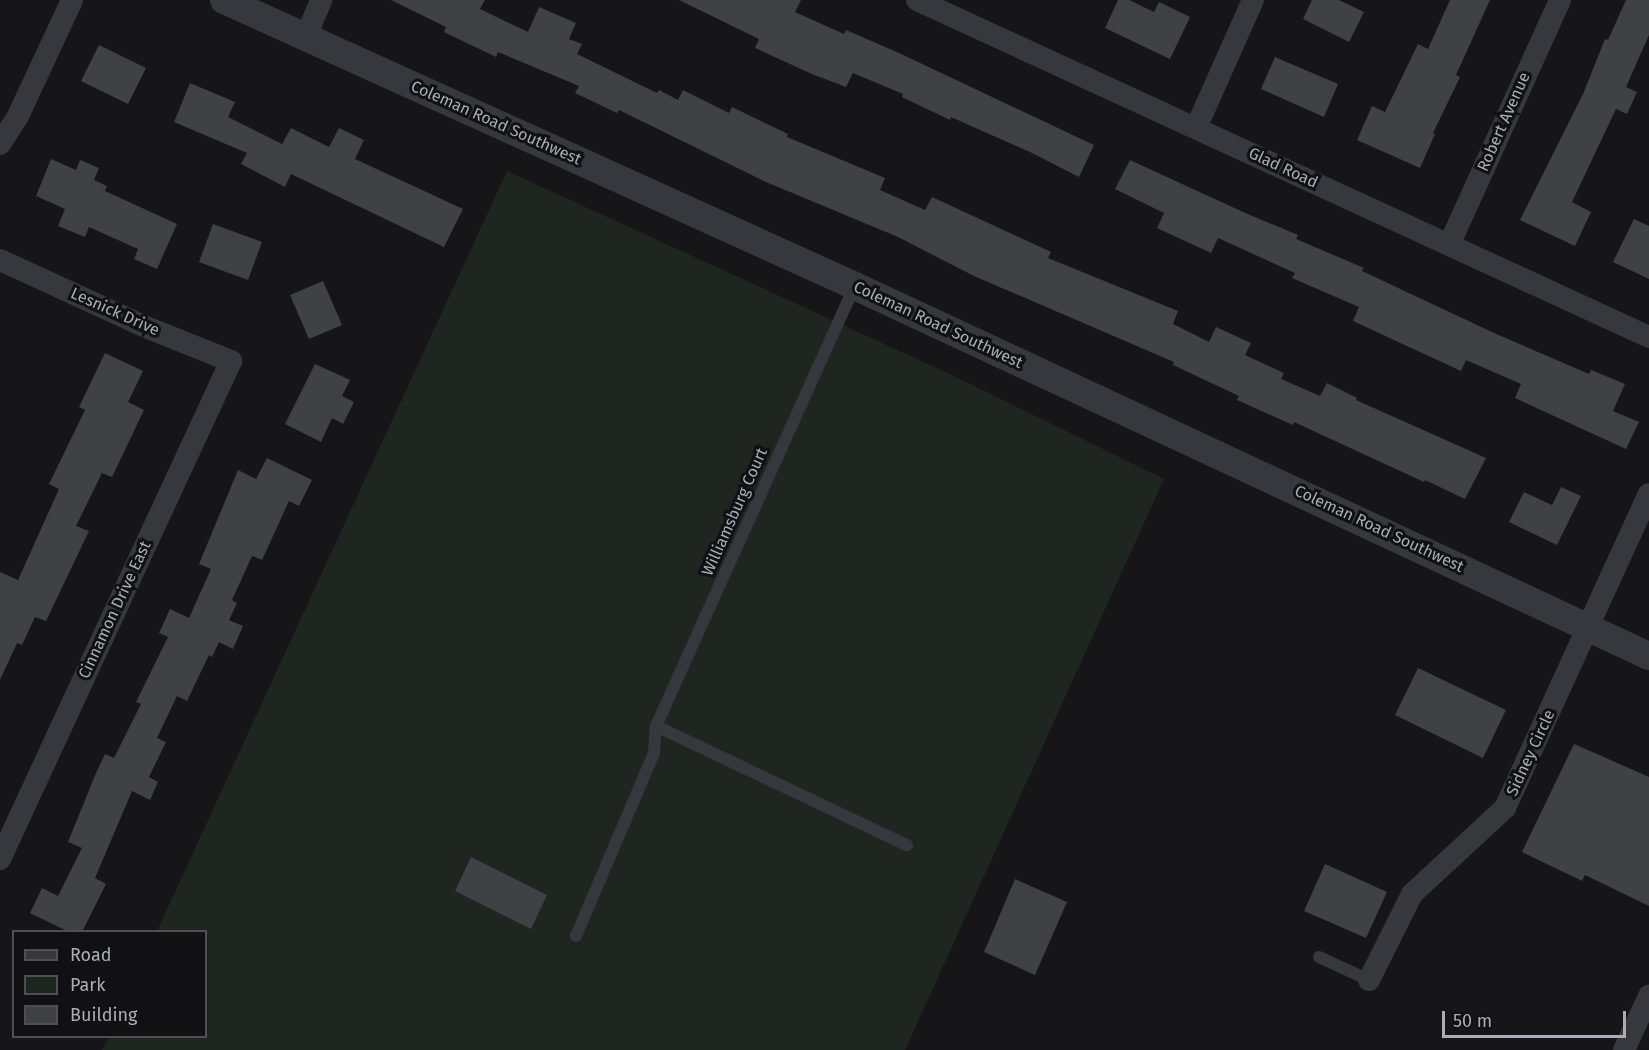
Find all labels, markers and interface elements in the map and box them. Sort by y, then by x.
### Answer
street label: Robert Avenue [1474,70,1534,174]
street label: Coleman Road Southwest [408,77,584,169]
street label: Glad Road [1245,144,1321,192]
street label: Coleman Road Southwest [850,277,1026,373]
street label: Lesnick Drive [68,284,162,340]
street label: Williamsburg Court [698,445,772,579]
street label: Coleman Road Southwest [1291,481,1467,577]
street label: Cinnamon Drive East [75,538,155,682]
street label: Sidney Circle [1503,707,1559,799]
legend [12,930,207,1038]
text: Road [70,944,112,966]
text: Park [70,974,105,996]
scale bar [1445,999,1630,1037]
text: Building [70,1004,137,1026]
text: 50 m [1453,1010,1492,1032]

